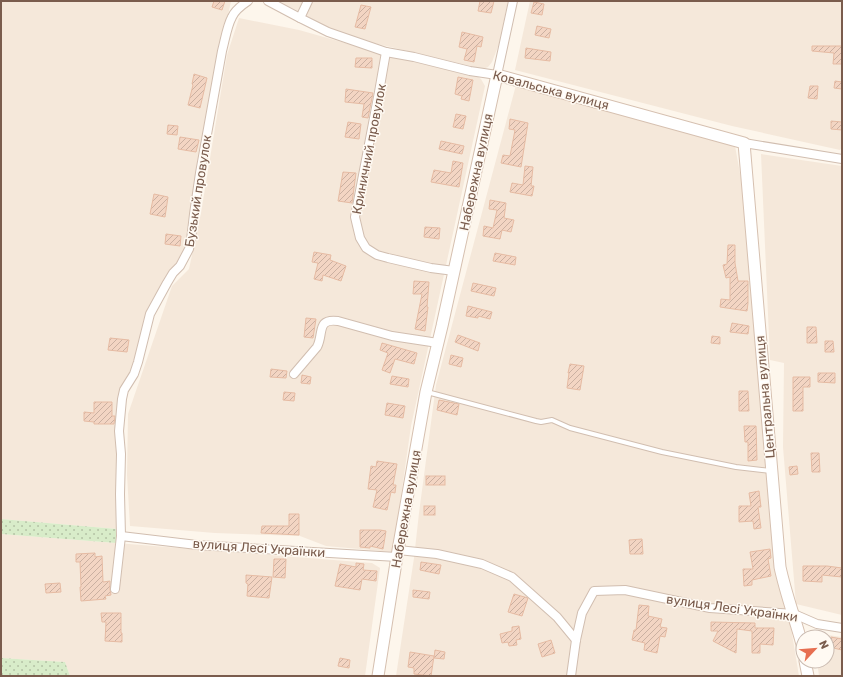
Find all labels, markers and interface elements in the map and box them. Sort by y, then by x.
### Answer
street label: Ковальська вулиця [491,67,611,113]
street label: Криничний провулок [349,82,389,216]
street label: Набережна вулиця [456,112,496,232]
street label: Бузький провулок [182,134,214,248]
street label: Центральна вулиця [752,335,778,459]
street label: Набережна вулиця [388,449,424,569]
street label: вулиця Лесі Українки [192,536,326,560]
street label: вулиця Лесі Українки [665,591,799,625]
north arrow [795,629,835,669]
text: N [816,638,831,651]

